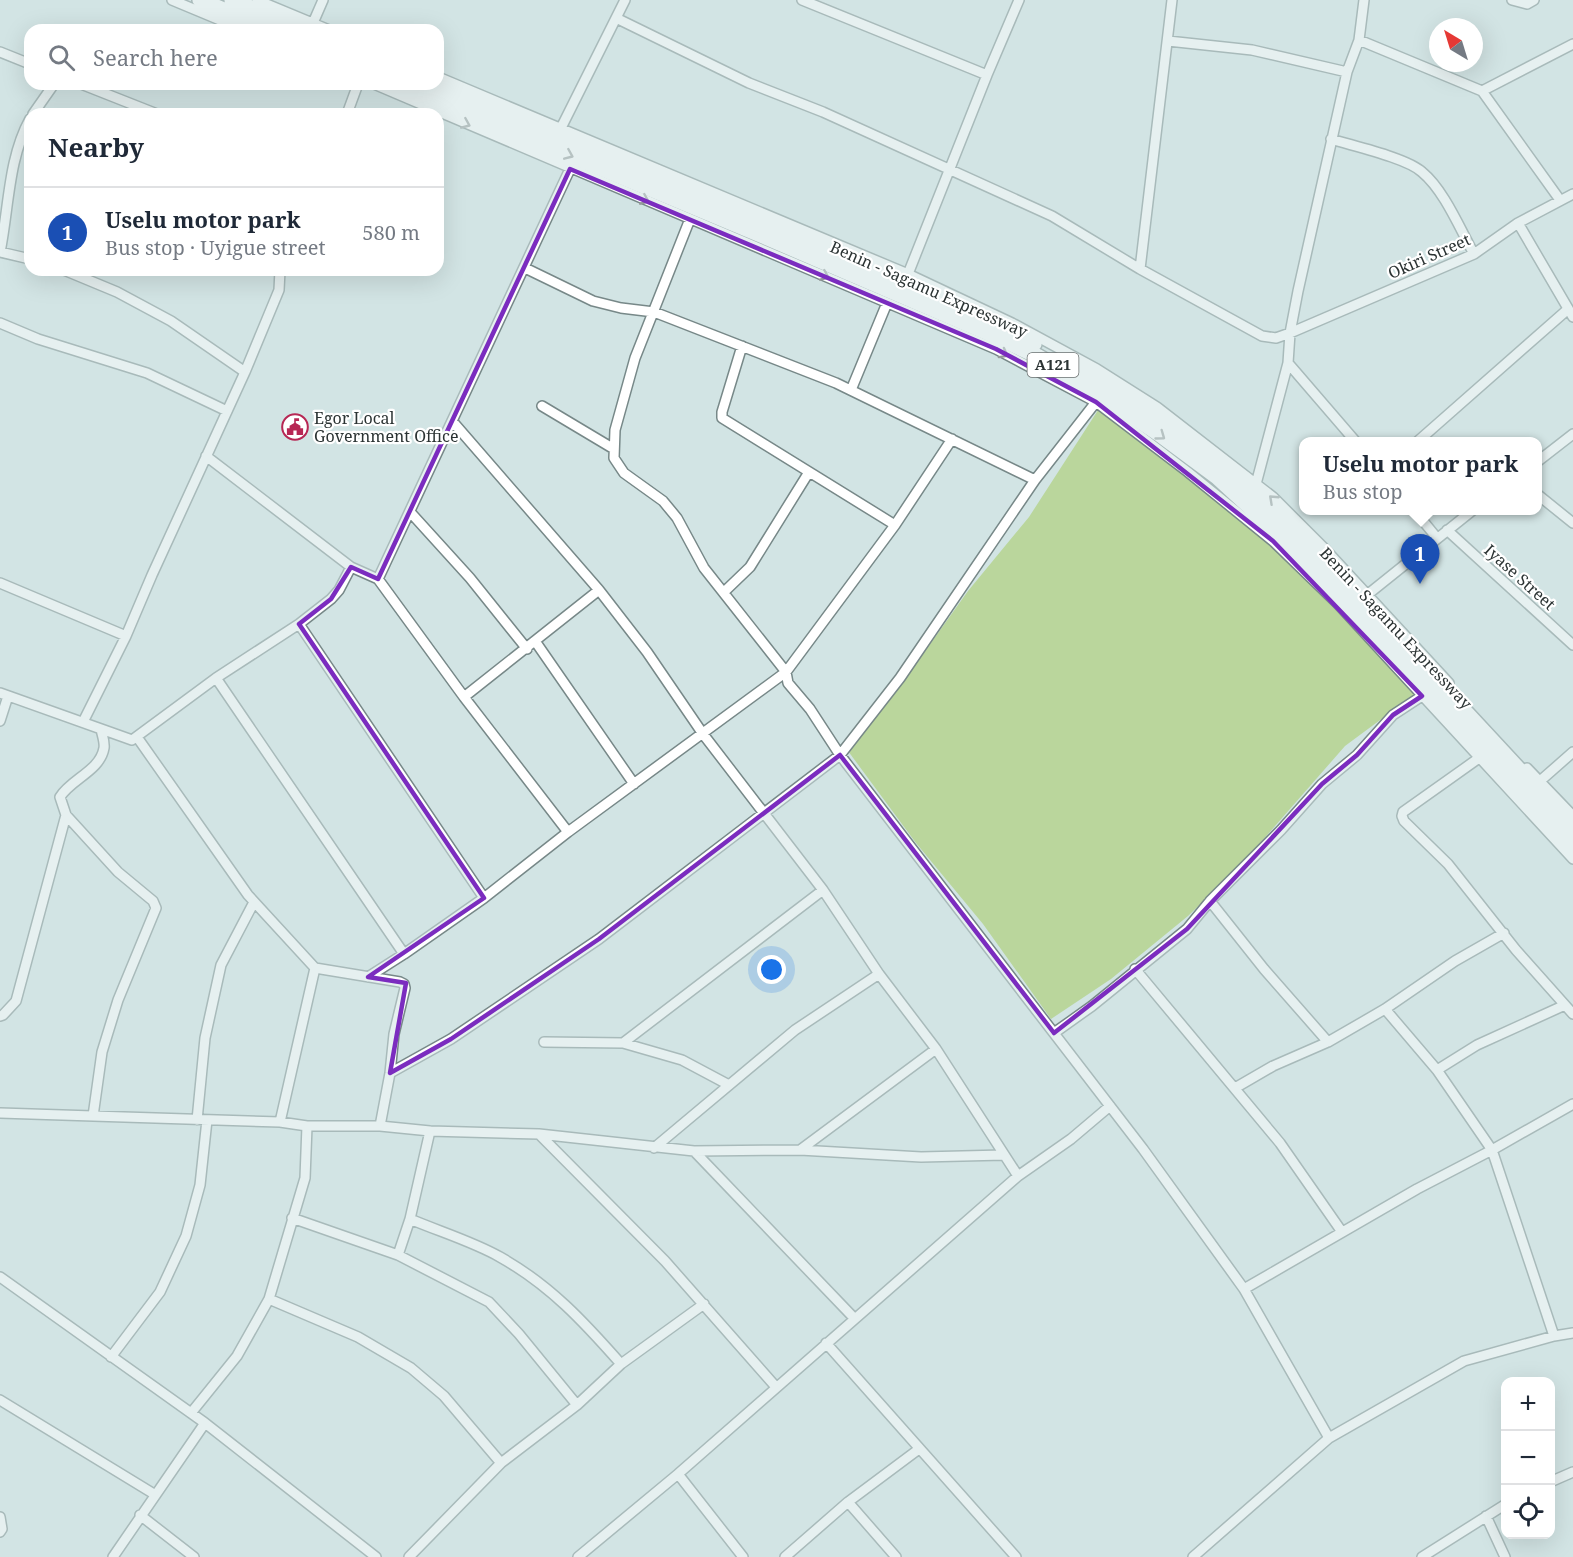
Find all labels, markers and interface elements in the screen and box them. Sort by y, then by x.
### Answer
north arrow [1429,18,1483,72]
search box [24,24,444,90]
icon: search [45,41,78,74]
text: Search here [93,42,218,72]
one-way arrow [459,117,470,129]
text: Nearby [48,129,144,165]
one-way arrow [563,148,574,160]
one-way arrow [639,193,650,205]
text: Uselu motor park [105,204,301,234]
text: 1 [62,219,73,246]
text: 580 m [362,219,420,246]
street label: Okiri Street [1384,228,1474,284]
text: Bus stop · Uyigue street [105,234,326,261]
street label: Benin - Sagamu Expressway [827,235,1032,343]
one-way arrow [819,269,830,281]
one-way arrow [998,347,1008,358]
road number: A121 [1028,353,1078,377]
place label: Egor Local Government Office [314,407,458,447]
public building icon: Egor Local Government Office [280,412,310,442]
one-way arrow [1155,429,1166,440]
popup [1299,437,1542,515]
text: Uselu motor park [1323,448,1518,478]
text: Bus stop [1323,478,1403,505]
one-way arrow [1270,495,1280,506]
pin: 1 [1400,534,1440,584]
street label: Iyase Street [1480,539,1561,615]
street label: Benin - Sagamu Expressway [1315,542,1478,714]
your location [757,955,786,984]
map controls [1501,1377,1555,1539]
button: + [1501,1377,1555,1431]
button: − [1501,1431,1555,1485]
button: locate [1501,1485,1555,1539]

